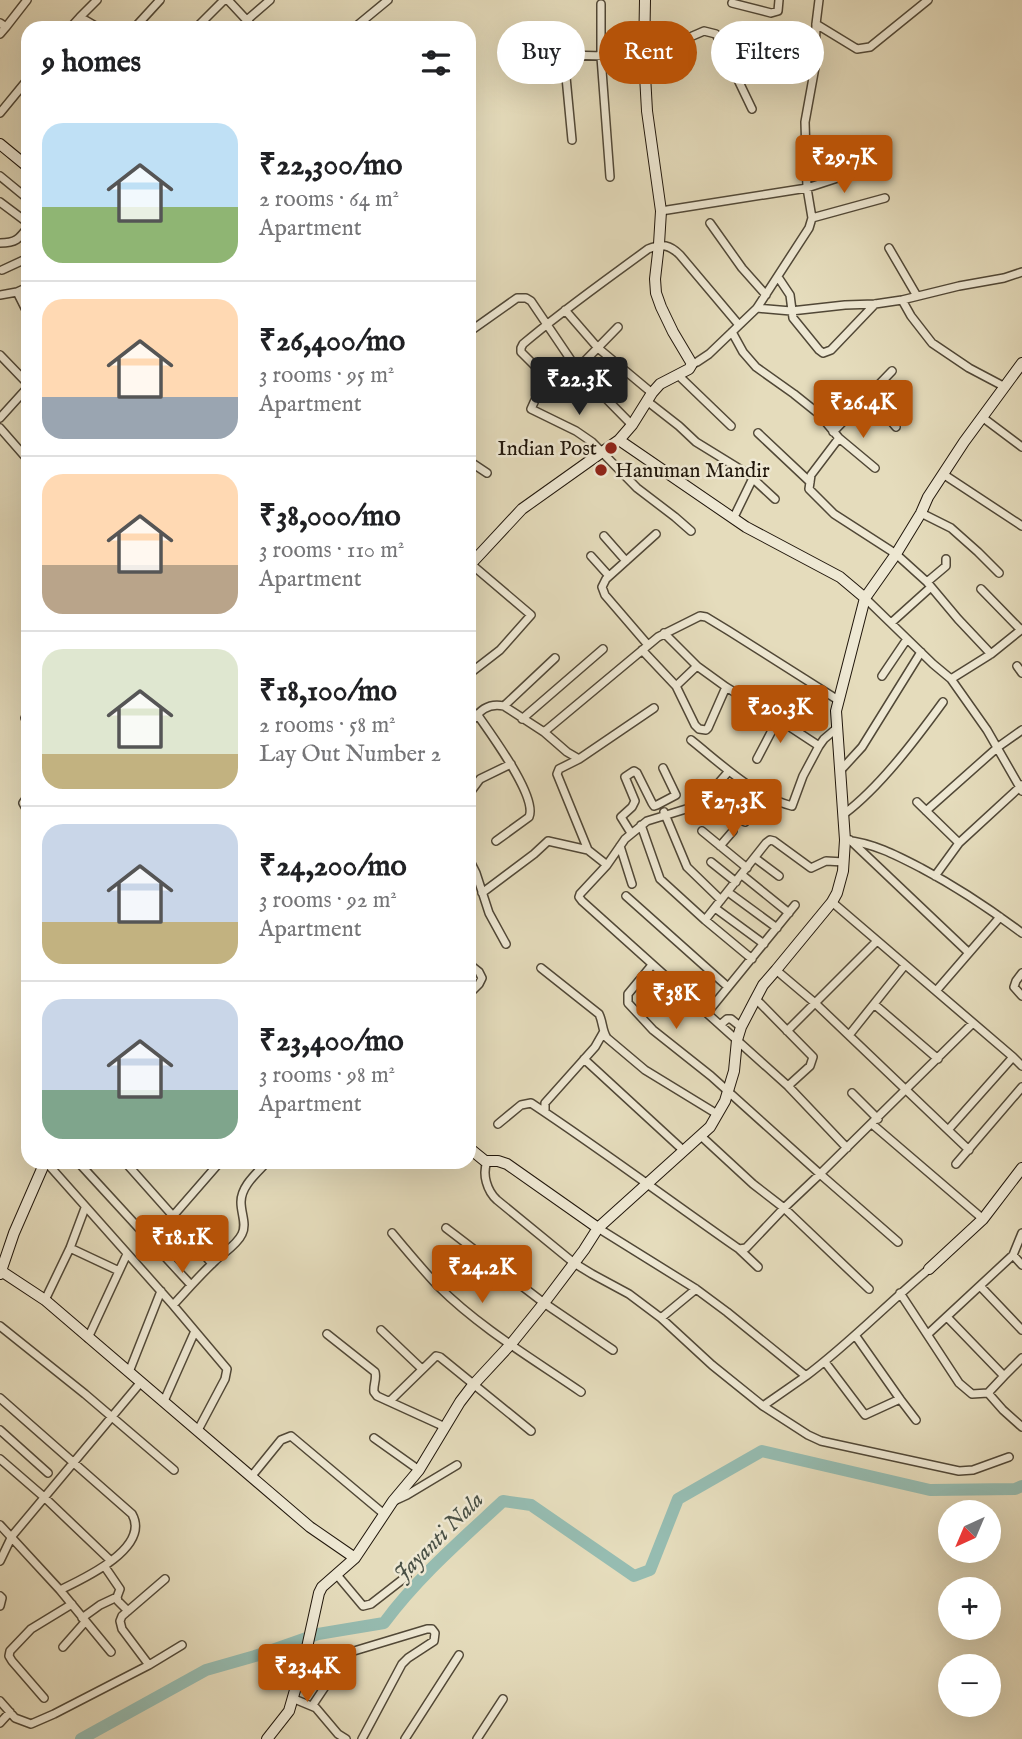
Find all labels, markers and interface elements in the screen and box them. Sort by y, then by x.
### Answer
chip: Buy [497,21,585,84]
chip: Rent [599,21,697,84]
chip: Filters [711,21,824,84]
text: 9 homes [42,44,141,82]
icon: filters [417,44,455,82]
pin: ₹29.7K [787,136,901,195]
text: ₹29.7K [811,143,877,172]
text: ₹22,300/mo [259,147,402,185]
icon: home [98,151,182,235]
text: 2 rooms · 64 m² [259,185,399,214]
text: Apartment [259,214,362,243]
text: ₹26,400/mo [259,323,405,361]
icon: home [98,327,182,411]
pin: ₹22.3K [522,358,636,417]
text: 3 rooms · 95 m² [259,361,394,390]
text: ₹22.3K [547,365,611,394]
pin: ₹26.4K [806,380,920,440]
text: ₹26.4K [830,388,896,417]
text: Apartment [259,390,362,419]
place label: Indian Post [497,436,597,463]
marker: Indian Post [603,440,619,456]
place label: Hanuman Mandir [615,458,770,485]
marker: Hanuman Mandir [593,462,609,478]
text: ₹38,000/mo [259,498,401,536]
icon: home [98,502,182,586]
text: 3 rooms · 110 m² [259,536,404,565]
text: Apartment [259,565,362,594]
text: ₹18,100/mo [259,673,397,711]
icon: home [98,677,182,761]
pin: ₹20.3K [723,686,837,745]
text: ₹20.3K [747,693,813,722]
text: 2 rooms · 58 m² [259,711,396,740]
text: Lay Out Number 2 [259,740,441,769]
pin: ₹27.3K [676,780,790,839]
text: ₹27.3K [701,787,765,816]
text: ₹24,200/mo [259,848,407,886]
icon: home [98,852,182,936]
text: 3 rooms · 92 m² [259,886,397,915]
text: Apartment [259,915,362,944]
pin: ₹38K [635,972,717,1031]
text: ₹38K [652,979,700,1008]
text: ₹23,400/mo [259,1023,404,1061]
icon: home [98,1027,182,1111]
text: 3 rooms · 98 m² [259,1061,395,1090]
text: Apartment [259,1090,362,1119]
pin: ₹18.1K [125,1216,239,1275]
text: ₹18.1K [152,1223,212,1252]
pin: ₹24.2K [425,1246,539,1305]
text: ₹24.2K [448,1253,516,1282]
water label: Jayanti Nala [388,1486,490,1588]
north arrow [938,1500,1001,1563]
map controls [938,1500,1001,1717]
button: + [938,1577,1001,1640]
pin: ₹23.4K [250,1644,364,1704]
text: ₹23.4K [274,1652,340,1681]
button: − [938,1654,1001,1717]

